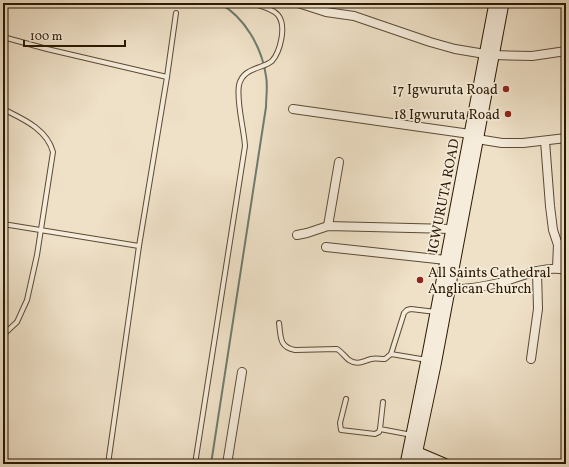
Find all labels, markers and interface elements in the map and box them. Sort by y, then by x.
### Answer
scale bar [24,22,125,48]
text: 100 m [30,29,63,45]
place label: 17 Igwuruta Road [392,81,498,100]
marker: 17 Igwuruta Road [501,84,511,94]
place label: 18 Igwuruta Road [394,106,500,125]
marker: 18 Igwuruta Road [503,109,513,119]
street label: IGWURUTA ROAD [424,137,465,255]
place label: All Saints Cathedral Anglican Church [428,264,551,299]
marker: All Saints Cathedral Anglican Church [415,275,425,285]

